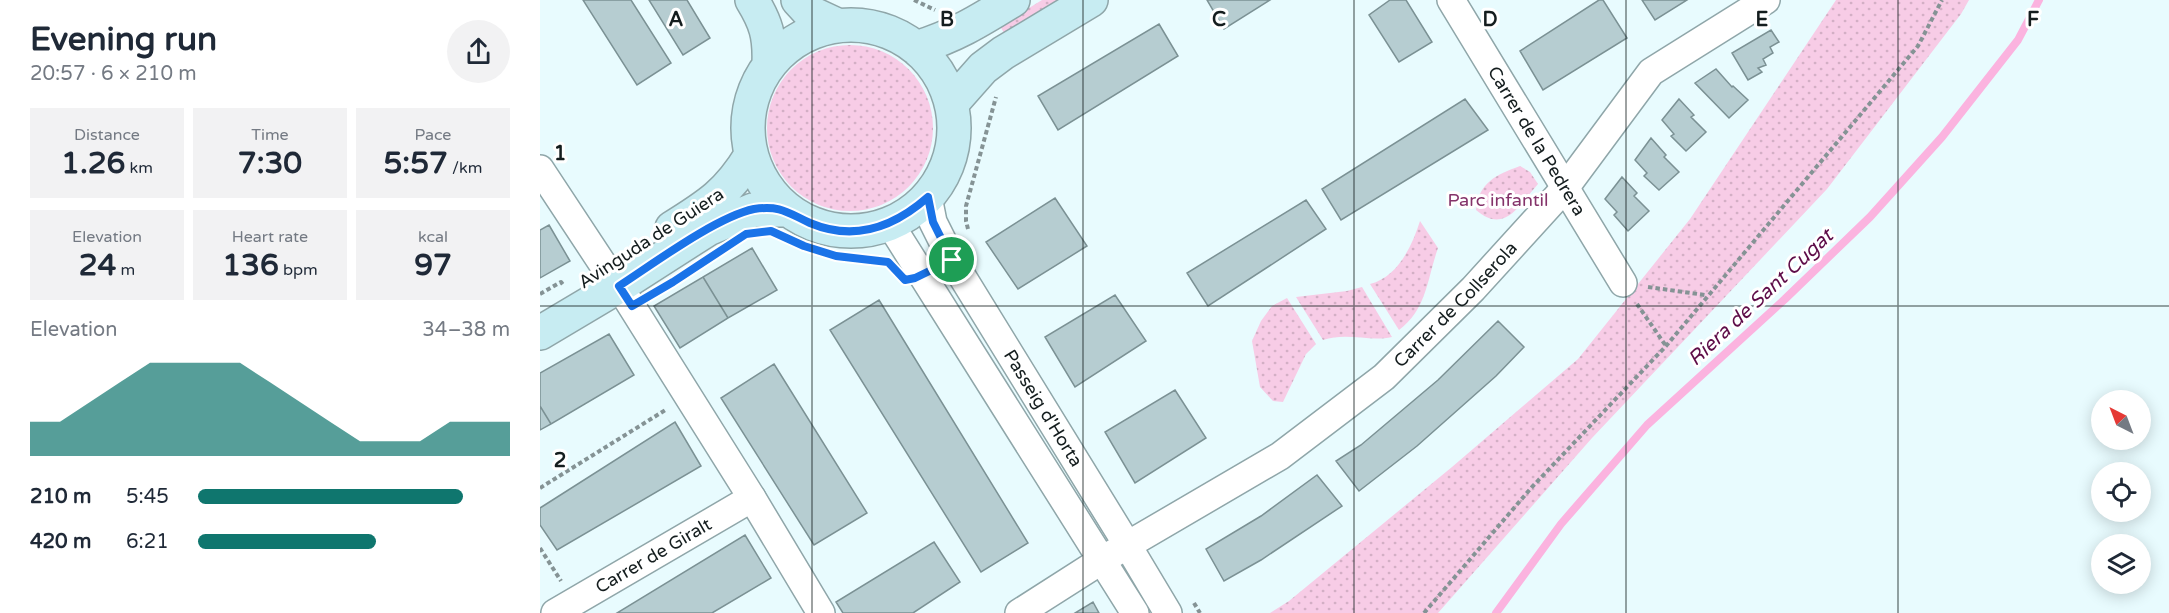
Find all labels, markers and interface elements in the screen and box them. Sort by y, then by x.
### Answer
text: A [669,8,684,32]
text: B [940,8,954,32]
text: C [1212,8,1226,32]
text: D [1482,8,1498,32]
text: E [1756,8,1769,32]
text: F [2027,8,2039,32]
text: Evening run [30,20,217,59]
button: share [447,20,510,83]
text: 20:57 · 6 × 210 m [30,62,197,86]
street label: Carrer de la Pedrera [1483,62,1590,220]
text: Distance [74,125,140,145]
text: Time [251,125,289,145]
text: Pace [415,125,451,145]
text: 1 [554,142,566,166]
text: 1.26 [61,145,125,182]
text: 7:30 [238,145,302,182]
text: 5:57 [384,145,448,182]
text: km [125,158,153,178]
text: /km [448,158,482,178]
street label: Avinguda de Guiera [574,183,728,293]
park label: Parc infantil [1447,189,1549,211]
water label: Riera de Sant Cugat [1683,223,1840,371]
text: Elevation [72,227,142,247]
text: Heart rate [232,227,308,247]
text: kcal [418,227,448,247]
pin [926,234,977,285]
street label: Carrer de Collserola [1389,237,1522,372]
icon: arrive [935,243,968,276]
text: 24 [79,247,116,284]
text: 136 [222,247,279,284]
text: 97 [414,247,452,284]
text: m [116,260,135,280]
text: bpm [279,260,318,280]
text: Elevation [30,318,117,342]
text: 34–38 m [422,318,510,342]
street label: Passeig d'Horta [999,346,1088,471]
north arrow [2091,390,2151,450]
map controls [2091,390,2151,594]
text: 2 [554,449,566,473]
button: locate [2091,462,2151,522]
text: 210 m [30,485,91,509]
text: 5:45 [126,485,169,509]
street label: Carrer de Giralt [591,513,716,598]
text: 420 m [30,530,91,554]
text: 6:21 [126,530,169,554]
button: layers [2091,534,2151,594]

